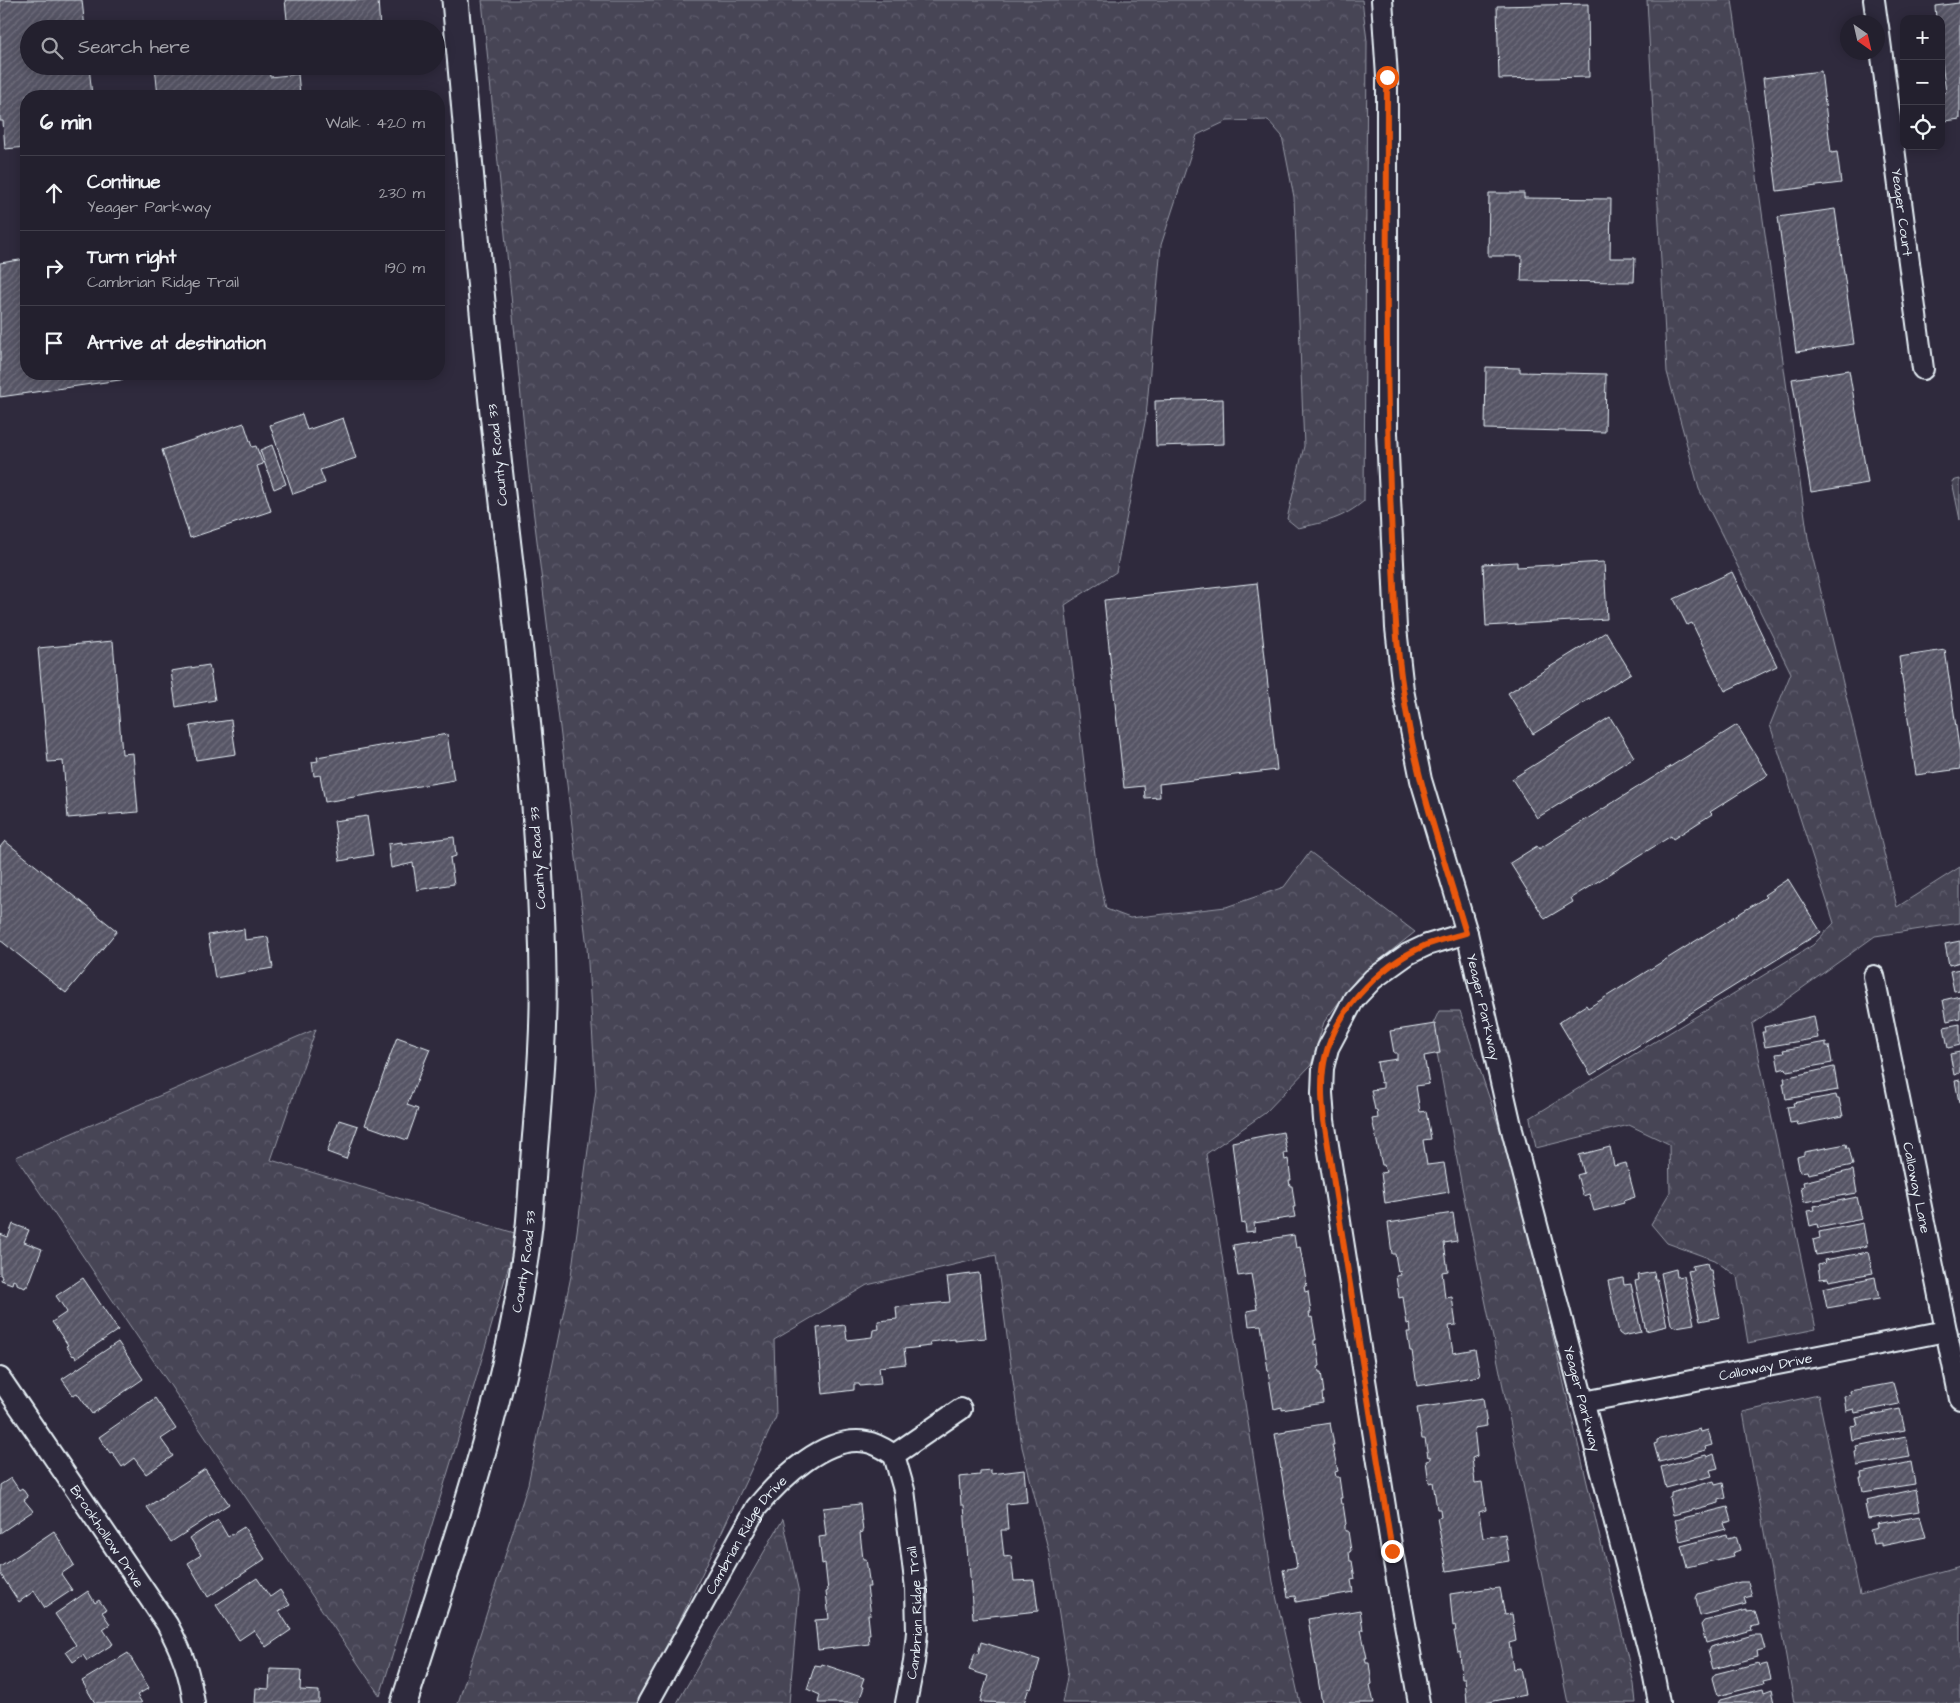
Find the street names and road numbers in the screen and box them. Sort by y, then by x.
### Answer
street label: Yeager Court [1886,167,1917,258]
street label: County Road 33 [483,403,513,507]
street label: County Road 33 [524,806,552,910]
street label: Yeager Parkway [1461,952,1505,1063]
street label: Calloway Lane [1897,1141,1935,1236]
street label: County Road 33 [507,1210,541,1314]
street label: Yeager Parkway [1558,1344,1605,1454]
street label: Calloway Drive [1717,1348,1815,1386]
street label: Cambrian Ridge Drive [701,1471,792,1599]
street label: Brookhollow Drive [65,1481,149,1592]
street label: Cambrian Ridge Trail [902,1545,928,1681]

